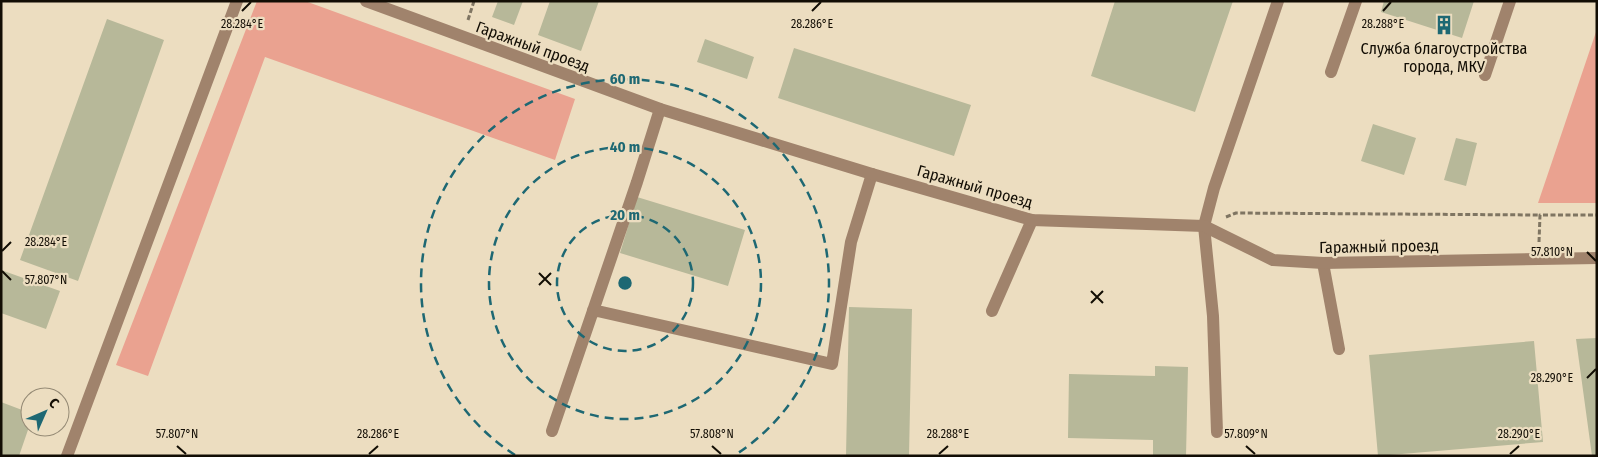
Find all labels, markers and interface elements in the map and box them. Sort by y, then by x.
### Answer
building icon: Служба благоустройства города, МКУ [1433,14,1455,36]
text: 28.284°E [221,17,263,31]
street label: Гаражный проезд [473,17,592,76]
text: 28.286°E [791,17,833,31]
text: 28.288°E [1362,17,1405,31]
place label: Служба благоустройства города, МКУ [1361,39,1528,76]
text: 60 m [610,70,640,88]
text: 40 m [610,138,640,156]
street label: Гаражный проезд [915,161,1035,212]
text: 20 m [609,206,640,224]
text: 28.284°E [25,235,67,249]
street label: Гаражный проезд [1319,236,1439,257]
text: 57.810°N [1531,245,1573,259]
text: 57.807°N [25,273,67,287]
centre of rings [616,274,634,292]
text: 28.290°E [1531,371,1574,385]
north arrow [20,387,70,437]
text: С [45,395,63,412]
text: 57.807°N [156,427,198,441]
text: 28.286°E [357,427,399,441]
text: 57.808°N [690,427,734,441]
text: 28.288°E [927,427,970,441]
text: 57.809°N [1224,427,1268,441]
text: 28.290°E [1498,427,1541,441]

